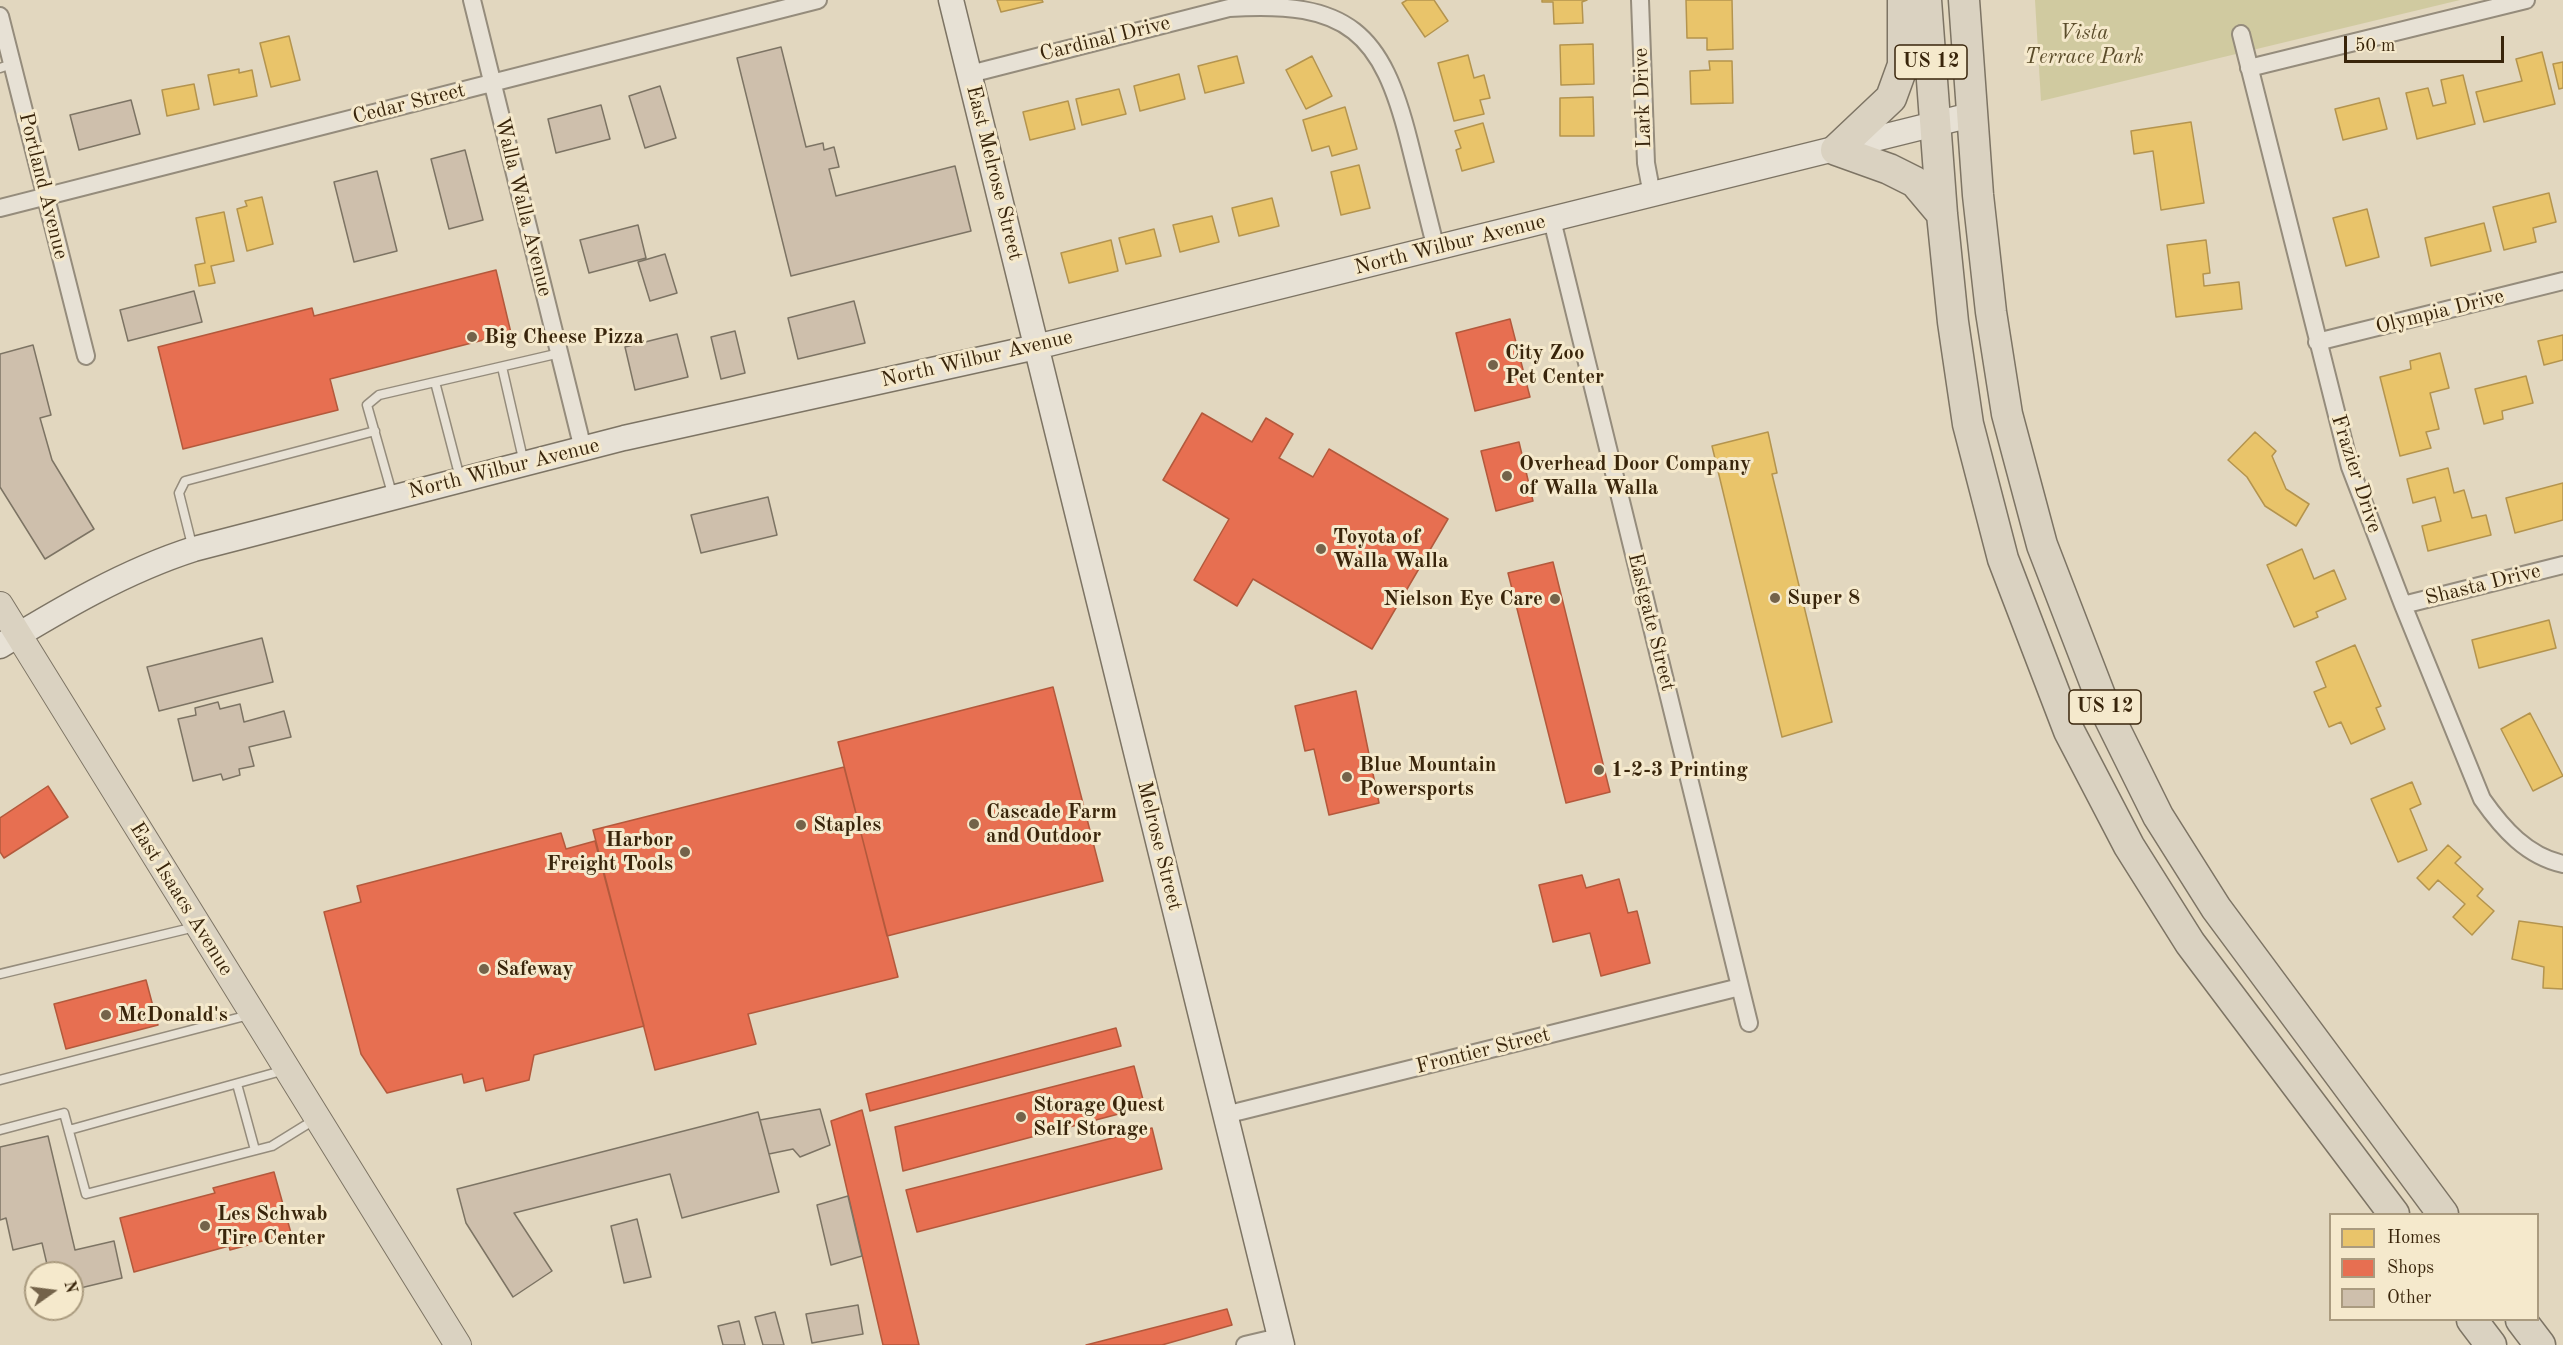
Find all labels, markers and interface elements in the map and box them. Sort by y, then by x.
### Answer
street label: Cardinal Drive [1037,11,1173,67]
park label: Vista Terrace Park [2024,20,2144,70]
scale bar [2347,24,2508,62]
text: 50 m [2355,37,2395,55]
road number: US 12 [1895,45,1967,79]
street label: Lark Drive [1629,47,1657,149]
street label: Cedar Street [350,78,468,130]
street label: East Melrose Street [960,83,1028,263]
street label: Portland Avenue [13,110,73,262]
street label: Walla Walla Avenue [489,115,557,299]
street label: North Wilbur Avenue [1352,209,1548,281]
street label: Olympia Drive [2373,284,2507,340]
place label: Big Cheese Pizza [484,324,644,350]
street label: North Wilbur Avenue [879,325,1075,393]
marker: Big Cheese Pizza [465,330,479,344]
place label: City Zoo Pet Center [1505,340,1604,390]
marker: City Zoo Pet Center [1486,358,1500,372]
street label: Frazier Drive [2325,412,2387,536]
street label: North Wilbur Avenue [406,433,602,505]
place label: Overhead Door Company of Walla Walla [1519,451,1751,501]
marker: Overhead Door Company of Walla Walla [1500,469,1514,483]
place label: Toyota of Walla Walla [1333,524,1449,574]
marker: Toyota of Walla Walla [1314,542,1328,556]
street label: Eastgate Street [1622,550,1680,694]
street label: Shasta Drive [2423,559,2543,611]
place label: Super 8 [1787,585,1860,611]
place label: Nielson Eye Care [1383,586,1543,612]
marker: Super 8 [1768,591,1782,605]
marker: Nielson Eye Care [1548,592,1562,606]
road number: US 12 [2069,690,2141,724]
place label: Blue Mountain Powersports [1359,752,1496,802]
place label: 1-2-3 Printing [1611,757,1748,783]
marker: 1-2-3 Printing [1592,763,1606,777]
marker: Blue Mountain Powersports [1340,770,1354,784]
street label: Melrose Street [1131,779,1187,913]
place label: Cascade Farm and Outdoor [986,799,1117,849]
place label: Staples [813,812,881,838]
marker: Cascade Farm and Outdoor [967,817,981,831]
street label: East Isaacs Avenue [124,818,238,980]
marker: Staples [794,818,808,832]
place label: Harbor Freight Tools [546,827,673,877]
marker: Harbor Freight Tools [678,845,692,859]
place label: Safeway [496,956,573,982]
marker: Safeway [477,962,491,976]
place label: McDonald's [118,1002,228,1028]
marker: McDonald's [99,1008,113,1022]
street label: Frontier Street [1413,1022,1553,1080]
place label: Storage Quest Self Storage [1033,1092,1165,1142]
marker: Storage Quest Self Storage [1014,1110,1028,1124]
place label: Les Schwab Tire Center [217,1201,328,1251]
legend [2329,1213,2539,1321]
marker: Les Schwab Tire Center [198,1219,212,1233]
text: Homes [2387,1229,2441,1247]
text: Shops [2387,1259,2434,1277]
north arrow [24,1261,84,1321]
text: N [60,1279,79,1295]
text: Other [2387,1289,2431,1307]

